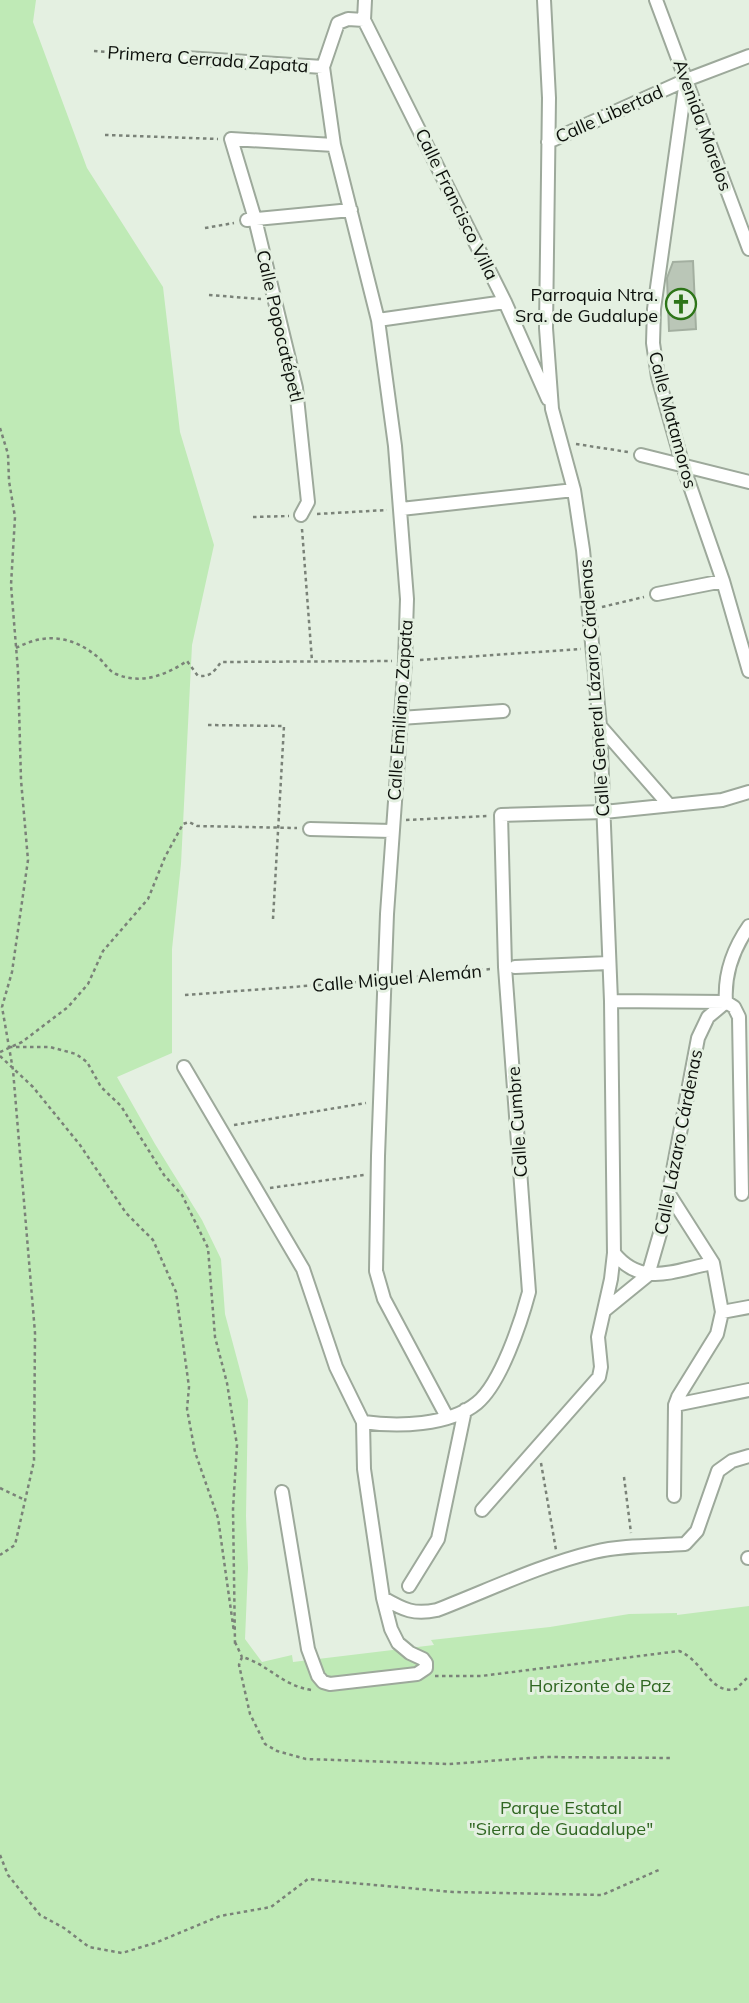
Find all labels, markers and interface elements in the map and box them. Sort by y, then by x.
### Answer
street label: Primera Cerrada Zapata [107,41,309,77]
street label: Avenida Morelos [669,56,738,194]
street label: Calle Libertad [552,80,666,148]
street label: Calle Francisco Villa [410,125,504,283]
street label: Calle Popocatépetl [251,248,309,404]
place label: Parroquia Ntra. Sra. de Gudalupe [515,283,658,327]
church icon: Parroquia Ntra. Sra. de Gudalupe [664,287,698,321]
street label: Calle Matamoros [644,349,702,491]
street label: Calle General Lázaro Cárdenas [574,559,614,817]
street label: Calle Emiliano Zapata [382,619,418,801]
street label: Calle Miguel Alemán [311,959,483,997]
street label: Calle Lázaro Cárdenas [649,1047,707,1237]
street label: Calle Cumbre [502,1066,532,1178]
park label: Horizonte de Paz [529,1674,671,1697]
park label: Parque Estatal "Sierra de Guadalupe" [469,1796,653,1840]

